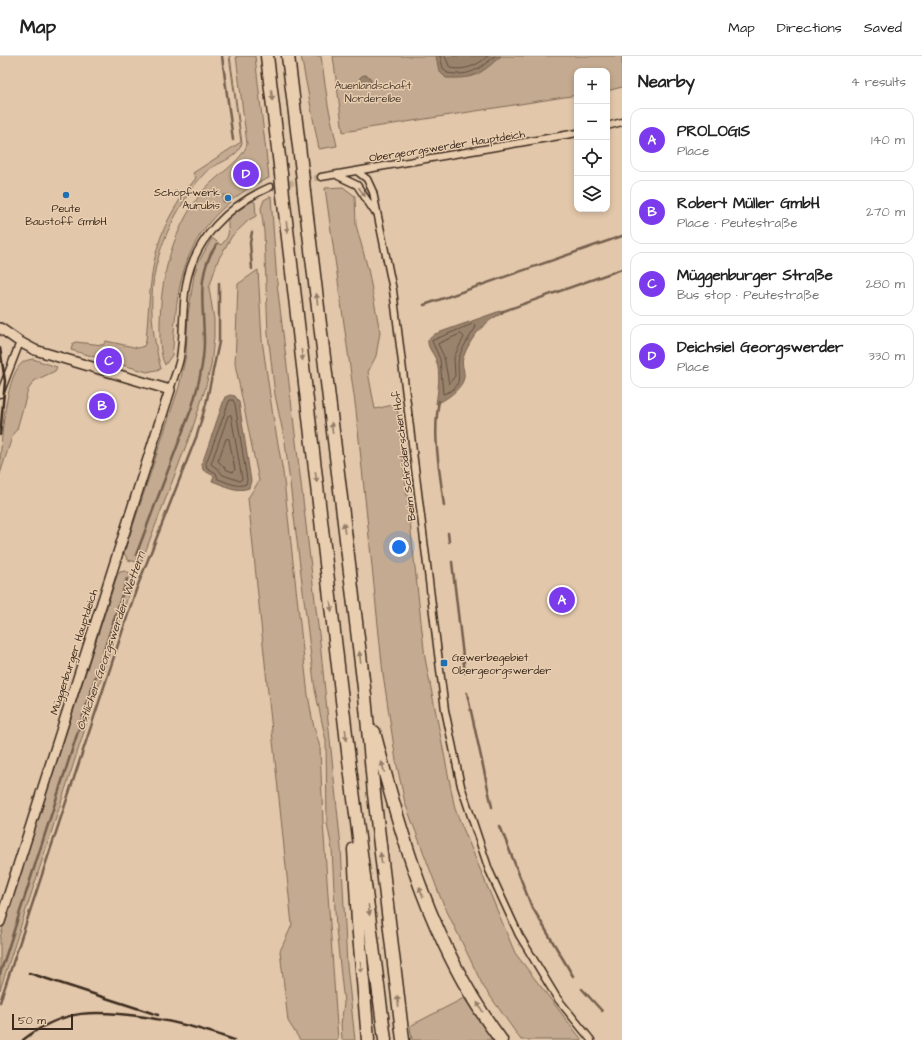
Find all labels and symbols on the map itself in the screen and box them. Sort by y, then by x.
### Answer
park label: Auenlandschaft Norderelbe [334,78,412,106]
one-way arrow [268,89,275,101]
street label: Obergeorgswerder Hauptdeich [368,126,527,167]
pin: D [233,159,259,189]
place label: Schöpfwerk Aurubis [154,185,220,213]
one-way arrow [358,186,366,197]
marker: Peute Baustoff GmbH [61,190,71,200]
marker: Schöpfwerk Aurubis [223,193,233,203]
place label: Peute Baustoff GmbH [25,201,107,229]
one-way arrow [284,221,291,234]
one-way arrow [314,293,320,305]
pin: C [96,346,122,376]
one-way arrow [299,349,305,361]
street label: Beim Schröderschen Hof [389,390,419,522]
pin: B [89,391,115,421]
one-way arrow [329,422,335,434]
one-way arrow [313,471,320,483]
one-way arrow [341,522,347,534]
your location [389,537,409,557]
water label: Östlicher Georgswerder Wettern [72,548,151,733]
pin: A [549,585,575,615]
street label: Müggenburger Hauptdeich [47,587,103,717]
one-way arrow [328,600,335,612]
place label: Gewerbegebiet Obergeorgswerder [452,650,551,679]
one-way arrow [357,651,363,663]
marker: Gewerbegebiet Obergeorgswerder [439,658,449,668]
one-way arrow [343,729,349,742]
one-way arrow [380,761,386,773]
one-way arrow [378,852,385,864]
one-way arrow [418,885,424,897]
one-way arrow [366,904,372,916]
one-way arrow [358,961,365,973]
one-way arrow [395,995,402,1007]
one-way arrow [476,1002,484,1012]
scale bar [12,1012,73,1031]

